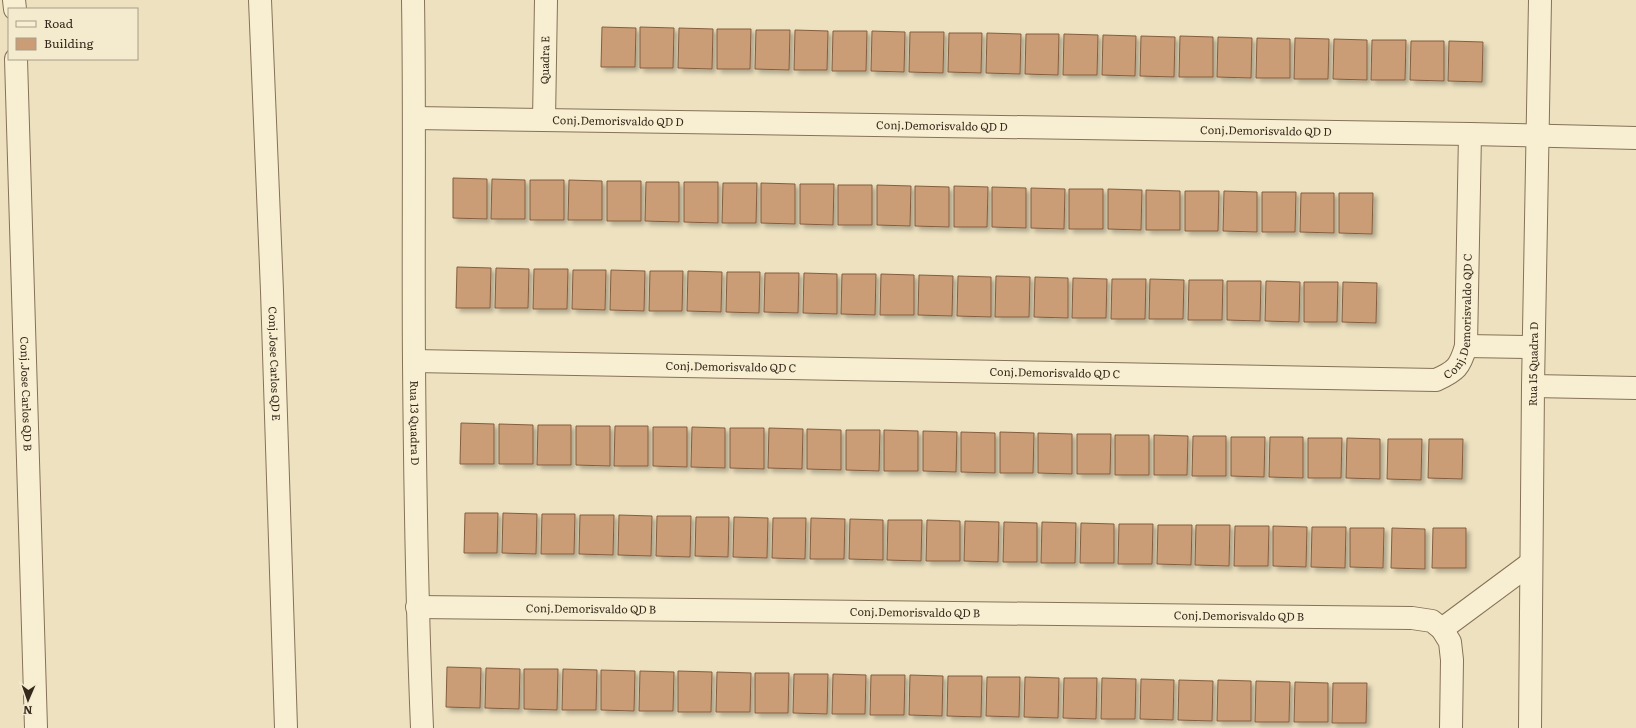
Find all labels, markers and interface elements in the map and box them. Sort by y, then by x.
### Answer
legend [8,8,138,60]
text: Road [44,14,74,32]
text: Building [44,34,94,52]
street label: Quadra E [536,36,552,84]
street label: Conj.Demorisvaldo QD D [552,111,684,129]
street label: Conj.Demorisvaldo QD D [876,116,1008,134]
street label: Conj.Demorisvaldo QD D [1200,121,1332,139]
street label: Conj.Demorisvaldo QD C [1440,253,1475,382]
street label: Conj.Jose Carlos QD E [265,306,285,421]
street label: Rua 15 Quadra D [1524,322,1541,406]
street label: Conj.Jose Carlos QD B [17,336,37,451]
street label: Conj.Demorisvaldo QD C [665,357,797,375]
street label: Conj.Demorisvaldo QD C [989,363,1121,381]
street label: Rua 13 Quadra D [407,380,424,466]
street label: Conj.Demorisvaldo QD B [526,599,656,617]
street label: Conj.Demorisvaldo QD B [850,603,980,620]
street label: Conj.Demorisvaldo QD B [1174,606,1304,624]
north arrow [8,680,48,720]
text: N [23,703,33,719]

